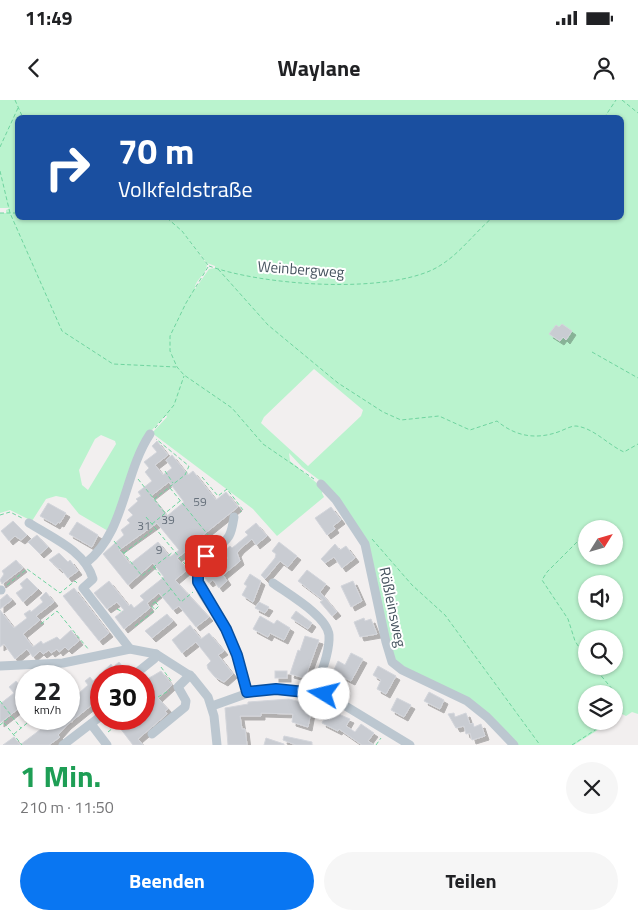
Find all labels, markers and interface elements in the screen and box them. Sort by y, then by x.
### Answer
text: 11:49 [25,3,72,32]
text: Waylane [278,51,360,85]
icon: back [20,54,48,82]
icon: person [590,54,618,82]
text: 70 m [118,124,194,178]
icon: right [35,135,100,200]
text: Volkfeldstraße [118,172,253,206]
street label: Weinbergweg [257,255,345,284]
house number: 59 [193,492,207,511]
house number: 39 [161,510,175,529]
house number: 31 [137,516,151,535]
north arrow [578,520,622,565]
map controls [578,520,623,730]
pin [185,535,227,577]
house number: 9 [156,540,163,559]
icon: arrive [192,542,220,570]
street label: Rößleinsweg [373,565,413,650]
button: sound [578,575,623,620]
button: search [578,630,623,675]
speed limit sign: 30 [90,665,155,730]
position arrow [297,667,349,719]
text: 22 [33,672,62,710]
button: layers [578,685,623,730]
text: km/h [34,700,61,719]
text: 1 Min. [20,753,101,799]
button: close [566,762,618,814]
text: 210 m · 11:50 [20,795,114,819]
button: Beenden [20,852,314,910]
button: Teilen [324,852,618,910]

